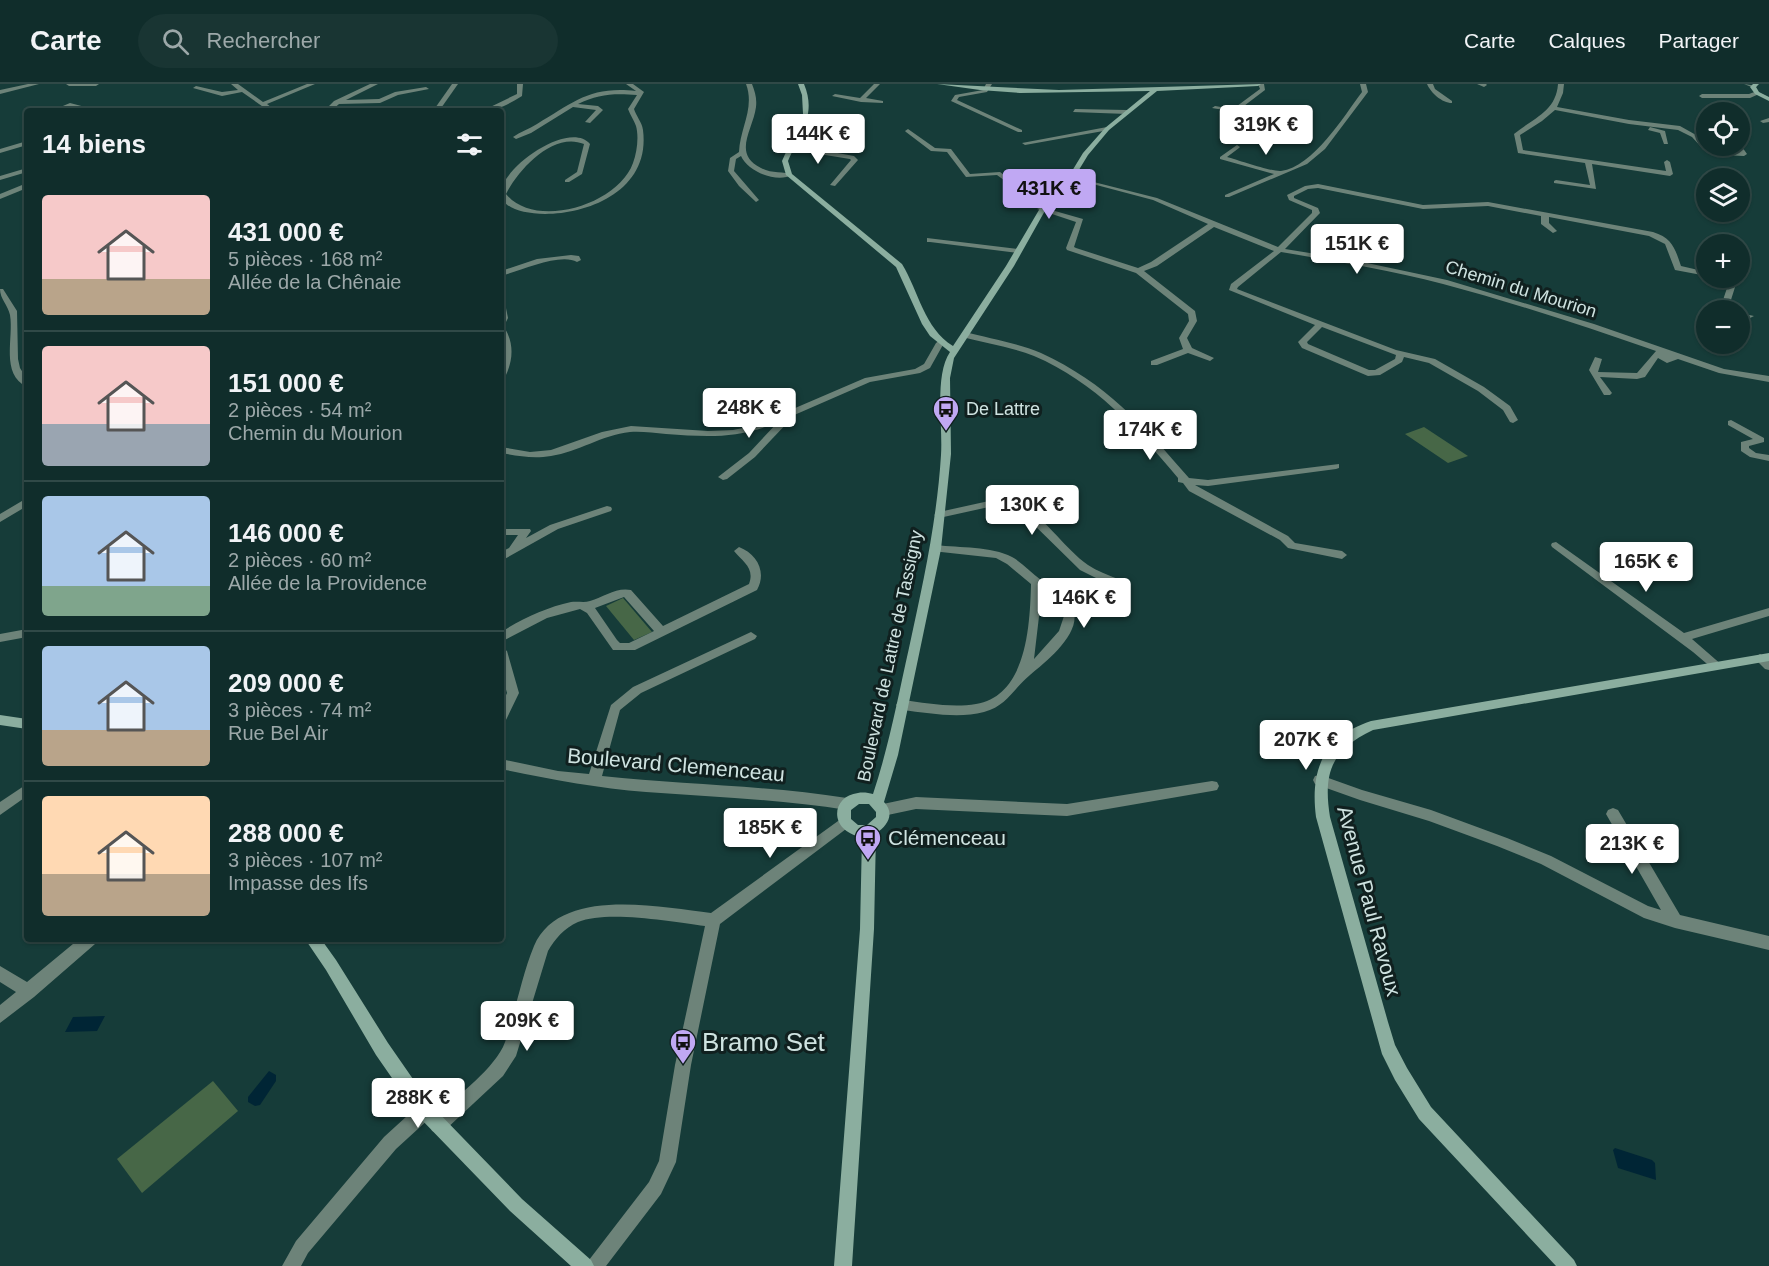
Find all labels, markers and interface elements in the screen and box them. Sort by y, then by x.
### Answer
search box [138,14,558,68]
text: Carte [30,25,102,56]
icon: search [159,25,192,58]
text: Rechercher [207,28,320,53]
text: Carte [1464,29,1515,52]
text: Calques [1548,29,1625,52]
text: Partager [1658,29,1739,52]
map controls [1696,102,1750,354]
button: locate [1696,102,1750,156]
pin: 319K € [1217,105,1315,156]
text: 319K € [1234,113,1298,135]
pin: 144K € [769,114,867,165]
text: 144K € [786,122,850,144]
icon: filters [453,128,486,161]
text: 14 biens [42,129,146,159]
button: layers [1696,168,1750,222]
pin: 431K € [1000,169,1098,220]
text: 431K € [1017,177,1081,199]
text: 431 000 € [228,217,344,247]
icon: home [90,219,162,291]
pin: 151K € [1308,224,1406,275]
text: 151K € [1325,232,1389,254]
button: + [1696,234,1750,288]
text: 5 pièces · 168 m² [228,248,383,270]
street label: Chemin du Mourion [1443,256,1599,322]
text: Allée de la Chênaie [228,271,401,293]
button: − [1696,300,1750,354]
text: 151 000 € [228,368,344,398]
icon: home [90,370,162,442]
pin: 248K € [700,388,798,439]
bus stop icon: De Lattre [931,394,961,432]
text: 248K € [717,396,781,418]
text: 2 pièces · 54 m² [228,399,371,421]
place label: De Lattre [966,399,1040,419]
pin: 174K € [1101,410,1199,461]
text: 174K € [1118,418,1182,440]
text: Chemin du Mourion [228,422,403,444]
pin: 130K € [983,485,1081,536]
text: 130K € [1000,493,1064,515]
text: 146 000 € [228,518,344,548]
icon: home [90,520,162,592]
street label: Boulevard de Lattre de Tassigny [854,528,926,784]
pin: 165K € [1597,542,1695,593]
text: 2 pièces · 60 m² [228,549,371,571]
text: 165K € [1614,550,1678,572]
text: Allée de la Providence [228,572,427,594]
pin: 146K € [1035,578,1133,629]
text: 146K € [1052,586,1116,608]
text: 209 000 € [228,668,344,698]
icon: home [90,670,162,742]
text: 3 pièces · 74 m² [228,699,371,721]
pin: 207K € [1257,720,1355,771]
text: Rue Bel Air [228,722,328,744]
text: 207K € [1274,728,1338,750]
street label: Boulevard Clemenceau [566,744,786,785]
street label: Avenue Paul Ravoux [1333,803,1406,999]
pin: 185K € [721,808,819,859]
text: 185K € [738,816,802,838]
text: 288 000 € [228,818,344,848]
icon: home [90,820,162,892]
bus stop icon: Clémenceau [853,823,883,861]
pin: 213K € [1583,824,1681,875]
place label: Clémenceau [888,826,1006,849]
text: 213K € [1600,832,1664,854]
text: 3 pièces · 107 m² [228,849,383,871]
text: Impasse des Ifs [228,872,368,894]
pin: 209K € [478,1001,576,1052]
text: 209K € [495,1009,559,1031]
bus stop icon: Bramo Set [668,1027,698,1065]
place label: Bramo Set [702,1027,826,1057]
pin: 288K € [369,1078,467,1129]
text: 288K € [386,1086,450,1108]

